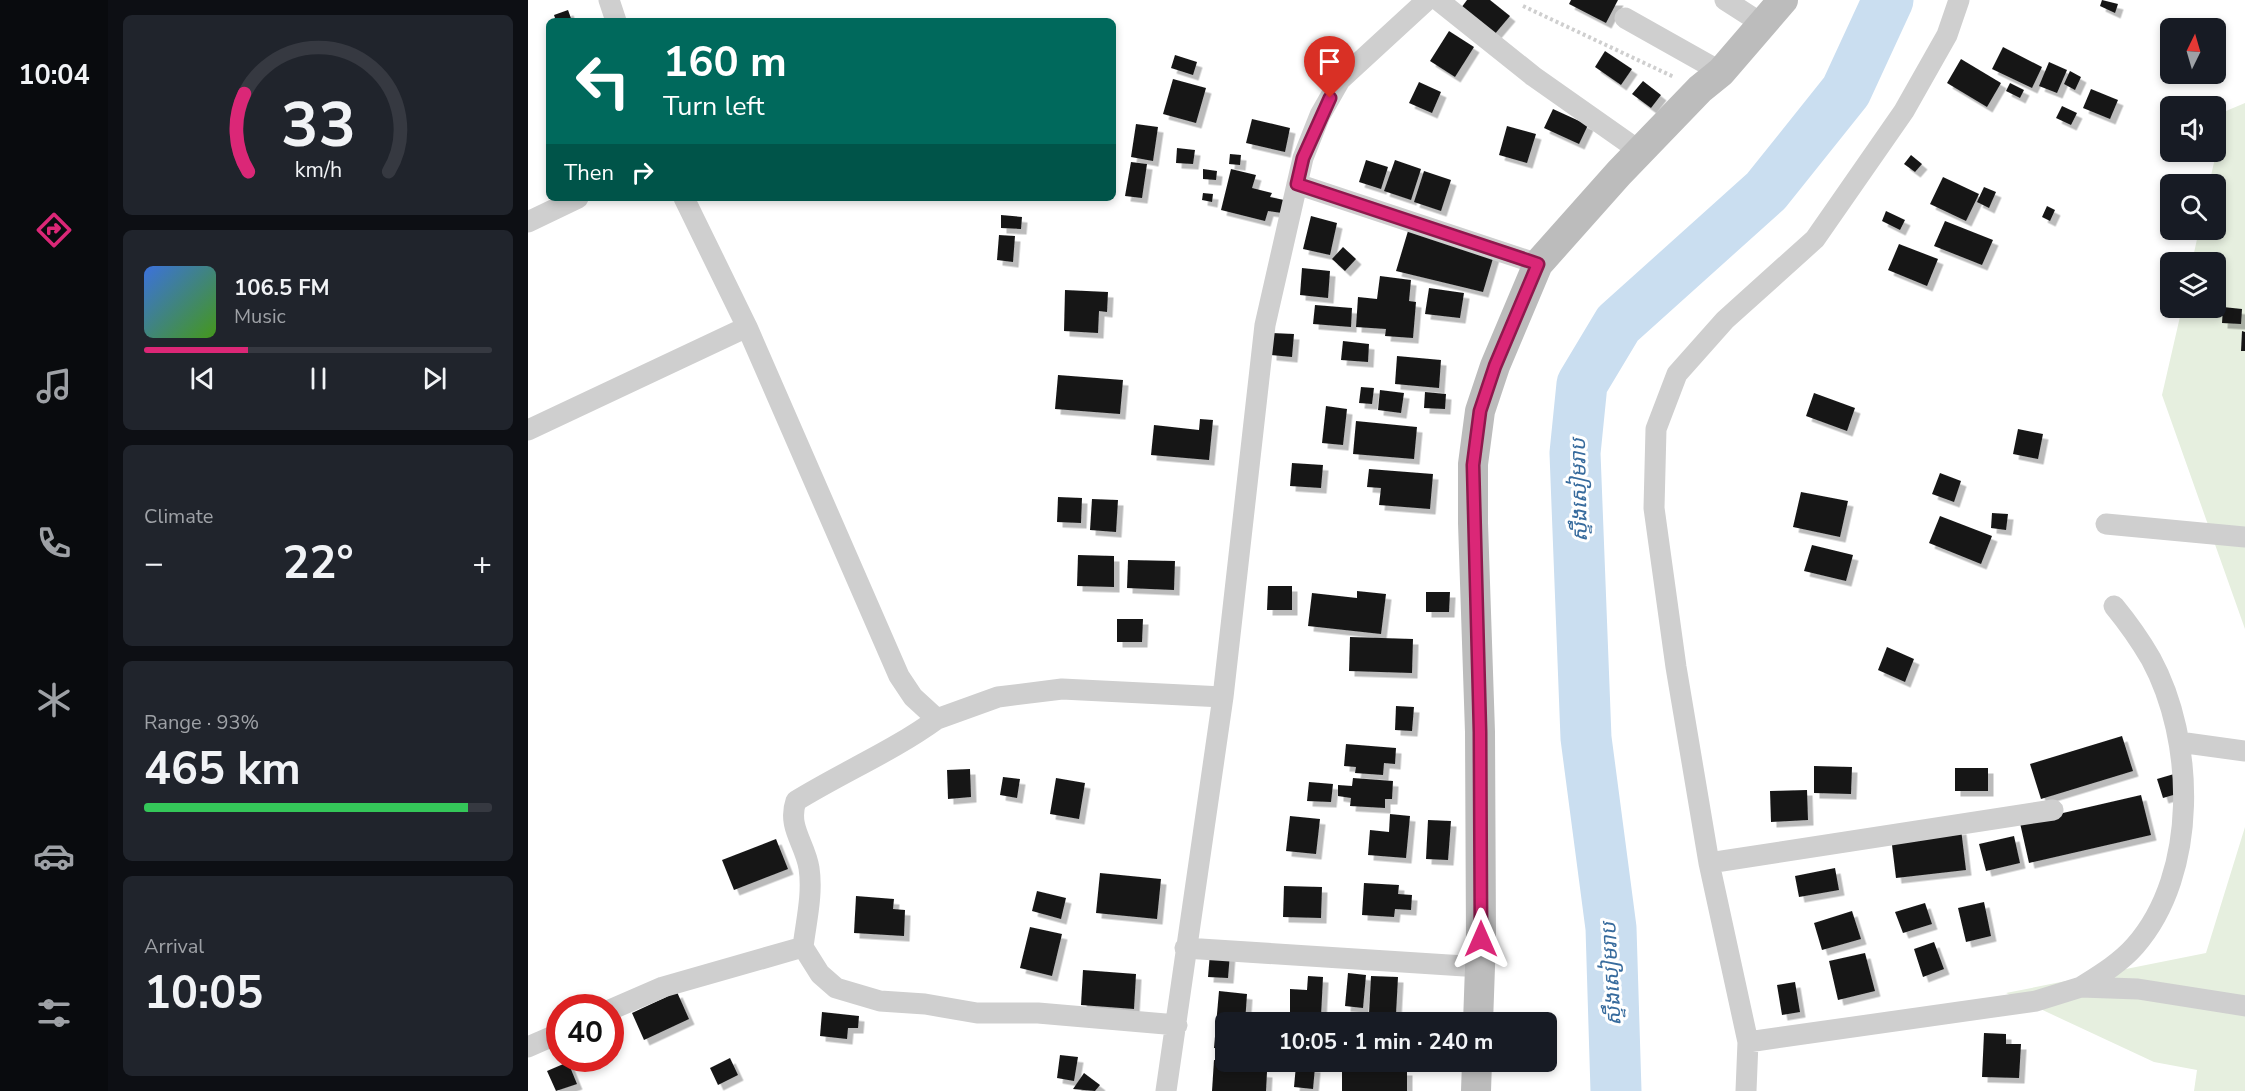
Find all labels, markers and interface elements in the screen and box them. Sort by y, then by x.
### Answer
north arrow [2160,18,2226,84]
map controls [2160,18,2226,318]
text: 160 m [663,34,787,91]
pin [1304,36,1355,98]
icon: left [564,42,642,120]
icon: arrive [1313,45,1346,78]
text: 10:04 [18,57,90,94]
text: 33 [281,83,355,168]
text: Turn left [663,88,764,125]
button: sound [2160,96,2226,162]
text: km/h [294,155,342,185]
icon: right [626,156,659,189]
text: Then [564,158,614,188]
button: search [2160,174,2226,240]
icon: directions [33,209,75,251]
button: layers [2160,252,2226,318]
text: 106.5 FM [234,273,330,303]
text: Music [234,303,286,330]
icon: previous [186,362,219,395]
icon: pause [302,362,335,395]
icon: next [418,362,451,395]
icon: music [33,365,75,407]
water label: ស្ទឹងសៀមរាប [1564,436,1594,542]
text: Climate [144,503,213,530]
icon: phone [33,522,75,564]
text: 22° [282,533,354,594]
text: − [144,541,164,586]
text: + [472,541,492,586]
icon: climate [33,679,75,721]
text: Range · 93% [144,709,259,736]
text: 465 km [144,739,301,800]
icon: car [33,835,75,877]
position arrow [1449,907,1513,971]
water label: ស្ទឹងសៀមរាប [1594,920,1628,1027]
text: Arrival [144,933,204,960]
text: 10:05 [144,963,263,1024]
icon: filters [33,992,75,1034]
speed limit sign: 40 [546,994,624,1072]
text: 10:05 · 1 min · 240 m [1279,1027,1493,1057]

